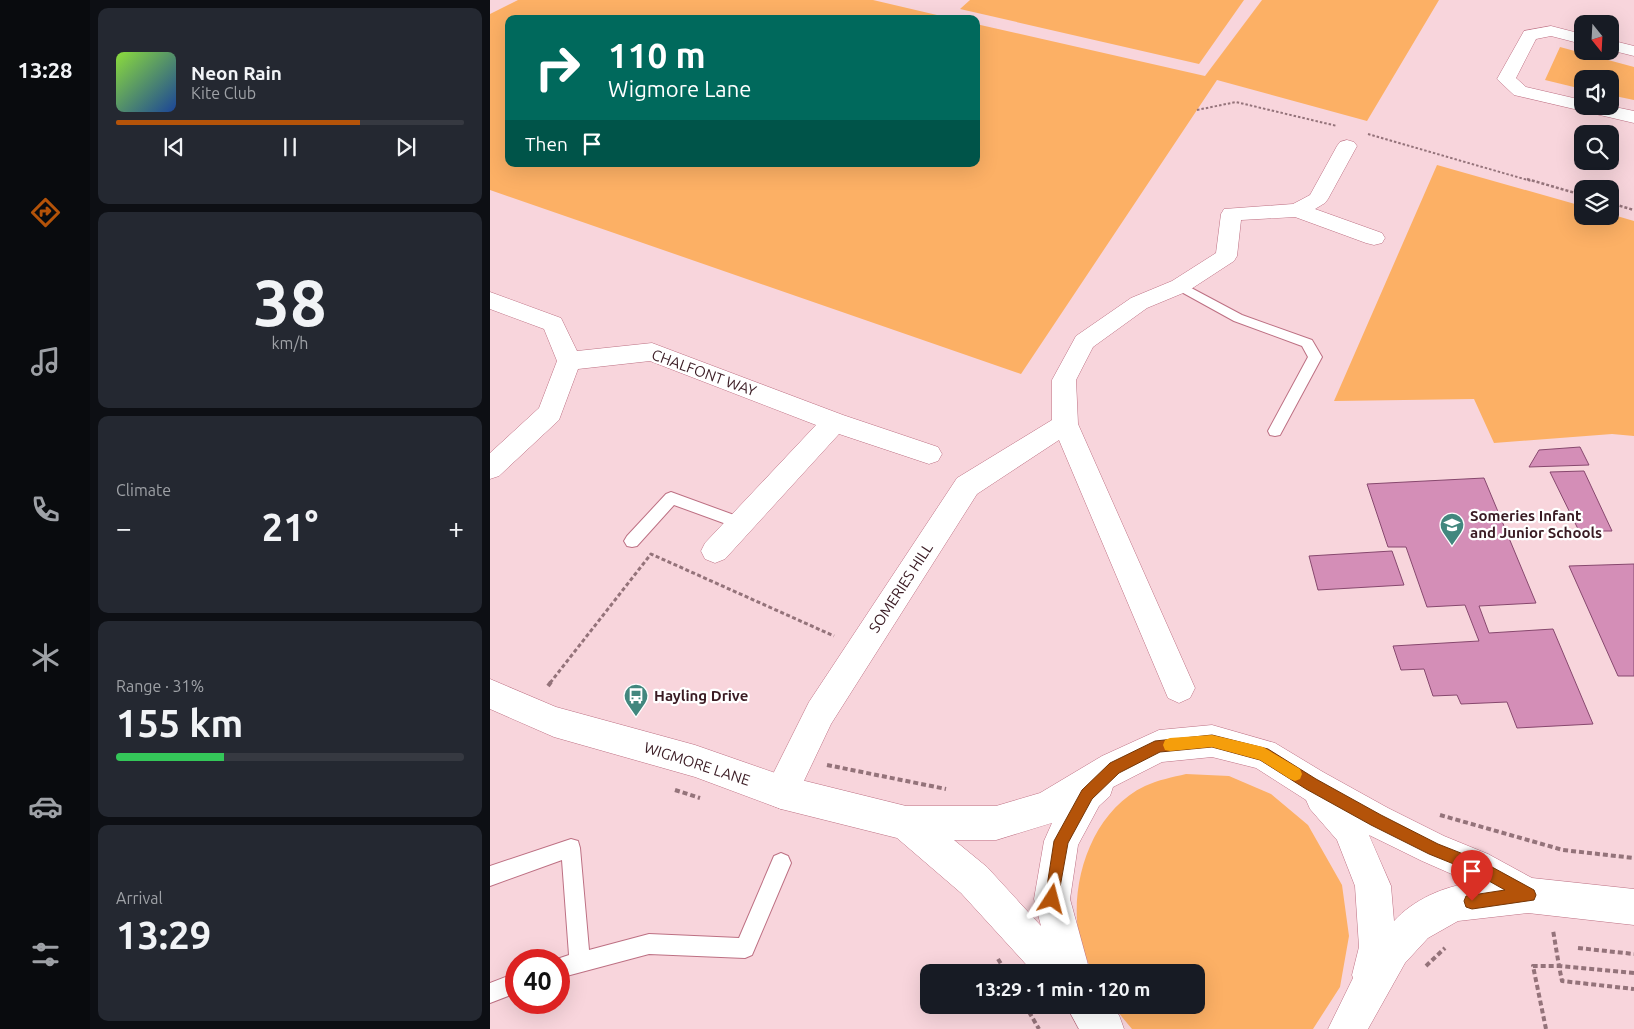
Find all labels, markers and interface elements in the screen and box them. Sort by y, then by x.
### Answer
north arrow [1574,15,1619,60]
map controls [1574,15,1619,225]
icon: right [525,35,590,100]
text: 110 m [608,35,706,75]
text: 13:28 [17,57,73,82]
text: Neon Rain [191,62,282,84]
button: sound [1574,70,1619,115]
text: Wigmore Lane [608,76,751,101]
text: Kite Club [191,84,256,102]
button: search [1574,125,1619,170]
icon: arrive [578,130,606,158]
icon: previous [160,133,188,161]
icon: pause [276,133,304,161]
icon: next [392,133,420,161]
text: Then [525,133,568,155]
button: layers [1574,180,1619,225]
icon: directions [28,195,63,230]
text: 38 [253,265,327,338]
text: km/h [272,334,308,352]
icon: music [28,344,63,379]
street label: CHALFONT WAY [650,346,759,399]
text: Climate [116,481,171,499]
icon: phone [28,492,63,527]
text: 21° [262,506,318,548]
place label: Someries Infant and Junior Schools [1470,507,1602,541]
text: − [116,512,132,543]
text: + [448,512,464,543]
school or university icon: Someries Infant and Junior Schools [1439,512,1465,546]
street label: SOMERIES HILL [865,539,936,636]
icon: climate [28,640,63,675]
text: Range · 31% [116,677,204,695]
bus stop icon: Hayling Drive [623,683,649,717]
place label: Hayling Drive [654,687,748,704]
text: 155 km [116,702,243,744]
street label: WIGMORE LANE [642,738,752,789]
icon: car [28,789,63,824]
pin [1451,850,1493,901]
icon: arrive [1458,857,1486,885]
position arrow [1025,872,1077,924]
text: Arrival [116,889,163,907]
text: 13:29 [116,914,211,956]
icon: filters [28,937,63,972]
speed limit sign: 40 [505,949,570,1014]
text: 13:29 · 1 min · 120 m [975,978,1150,1000]

